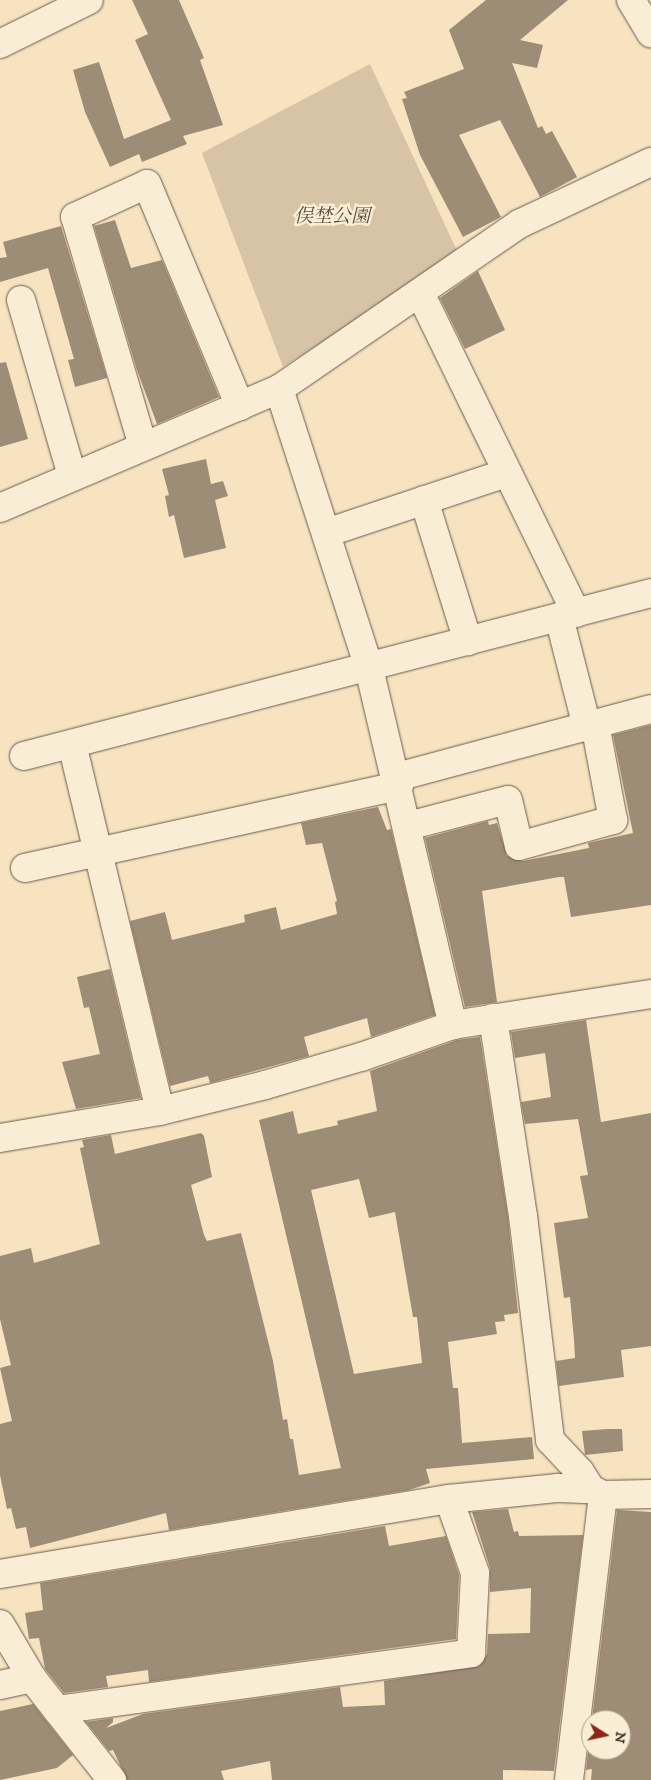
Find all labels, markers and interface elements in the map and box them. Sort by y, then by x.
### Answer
park label: 俣埜公園 [294,206,370,228]
north arrow [581,1710,631,1760]
text: N [610,1730,630,1745]

